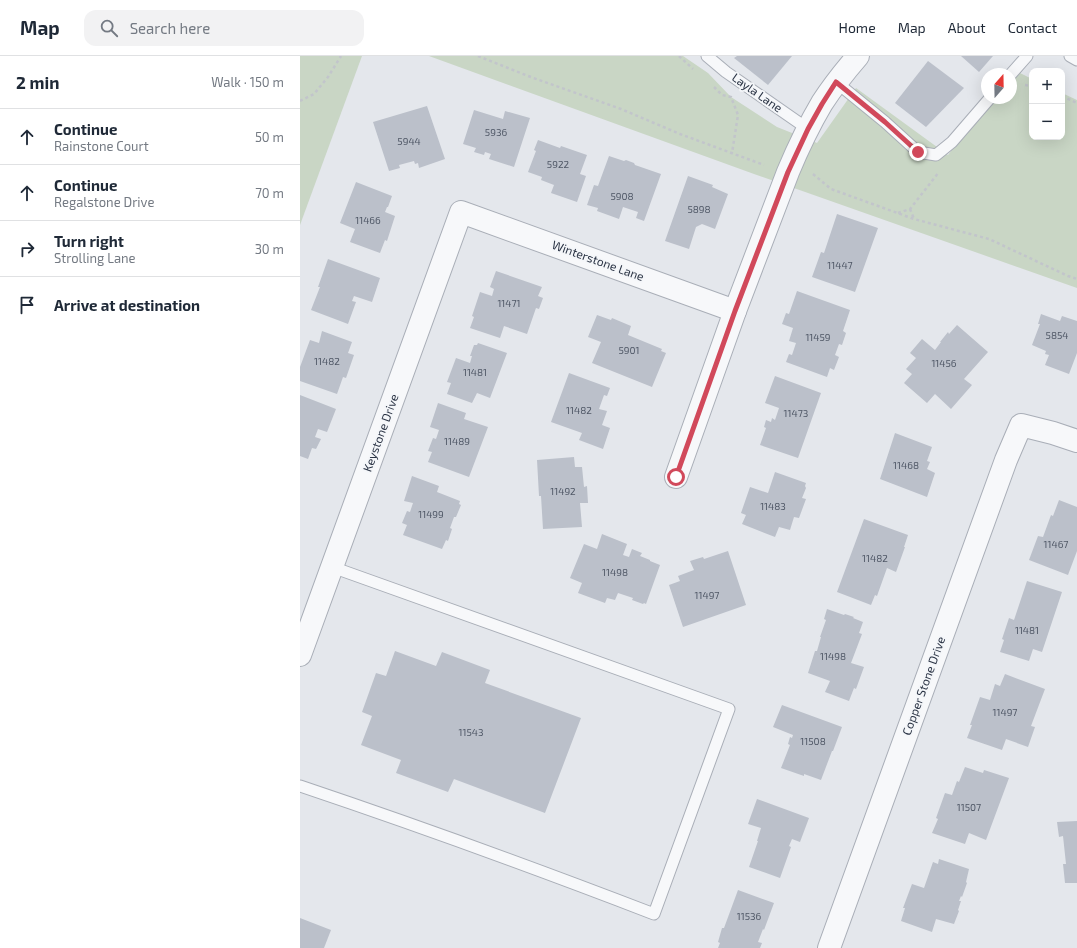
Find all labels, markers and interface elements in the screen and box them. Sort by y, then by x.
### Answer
search box [84,10,364,46]
text: Map [20,16,60,39]
icon: search [98,17,120,39]
text: Search here [130,19,210,37]
text: Home [839,19,876,36]
text: Map [898,19,926,36]
text: About [948,19,986,36]
text: Contact [1008,19,1057,36]
north arrow [981,68,1017,104]
map controls [1029,68,1065,140]
button: + [1029,68,1065,104]
street label: Layla Lane [730,70,785,115]
text: 2 min [16,72,59,92]
text: Walk · 150 m [211,74,284,90]
button: − [1029,104,1065,140]
text: Continue [54,120,117,138]
icon: ahead [16,126,38,148]
house number: 5936 [485,126,507,138]
text: 50 m [255,129,284,145]
house number: 5944 [397,135,421,147]
text: Rainstone Court [54,138,149,154]
route end [909,143,927,161]
house number: 5922 [547,158,570,170]
text: Continue [54,176,117,194]
icon: ahead [16,182,38,204]
text: 70 m [255,185,284,201]
house number: 5908 [610,190,634,202]
text: Regalstone Drive [54,194,154,210]
house number: 5898 [687,203,711,215]
house number: 11466 [355,214,381,226]
text: Turn right [54,232,124,250]
street label: Winterstone Lane [550,237,646,283]
icon: right [16,238,38,260]
text: 30 m [255,241,284,257]
text: Strolling Lane [54,250,136,266]
house number: 11447 [827,259,853,271]
icon: arrive [16,294,38,316]
text: Arrive at destination [54,296,200,314]
house number: 11471 [497,297,521,309]
house number: 5854 [1046,329,1068,341]
house number: 11459 [805,331,831,343]
house number: 5901 [618,344,640,356]
house number: 11482 [314,355,340,367]
house number: 11456 [931,357,957,369]
house number: 11481 [463,366,487,378]
street label: Keystone Drive [359,392,401,473]
house number: 11482 [566,404,592,416]
house number: 11473 [784,407,808,419]
house number: 11489 [444,435,470,447]
house number: 11468 [893,459,919,471]
route start [667,468,685,486]
house number: 11492 [550,485,576,497]
house number: 11483 [760,500,786,512]
house number: 11499 [418,508,444,520]
house number: 11467 [1044,538,1068,550]
house number: 11482 [862,552,888,564]
house number: 11498 [602,566,628,578]
house number: 11497 [695,589,719,601]
house number: 11481 [1015,624,1039,636]
street label: Copper Stone Drive [899,634,947,737]
house number: 11498 [820,650,846,662]
house number: 11497 [993,706,1017,718]
house number: 11543 [458,726,484,738]
house number: 11508 [800,735,826,747]
house number: 11507 [957,801,981,813]
house number: 11536 [737,910,762,922]

